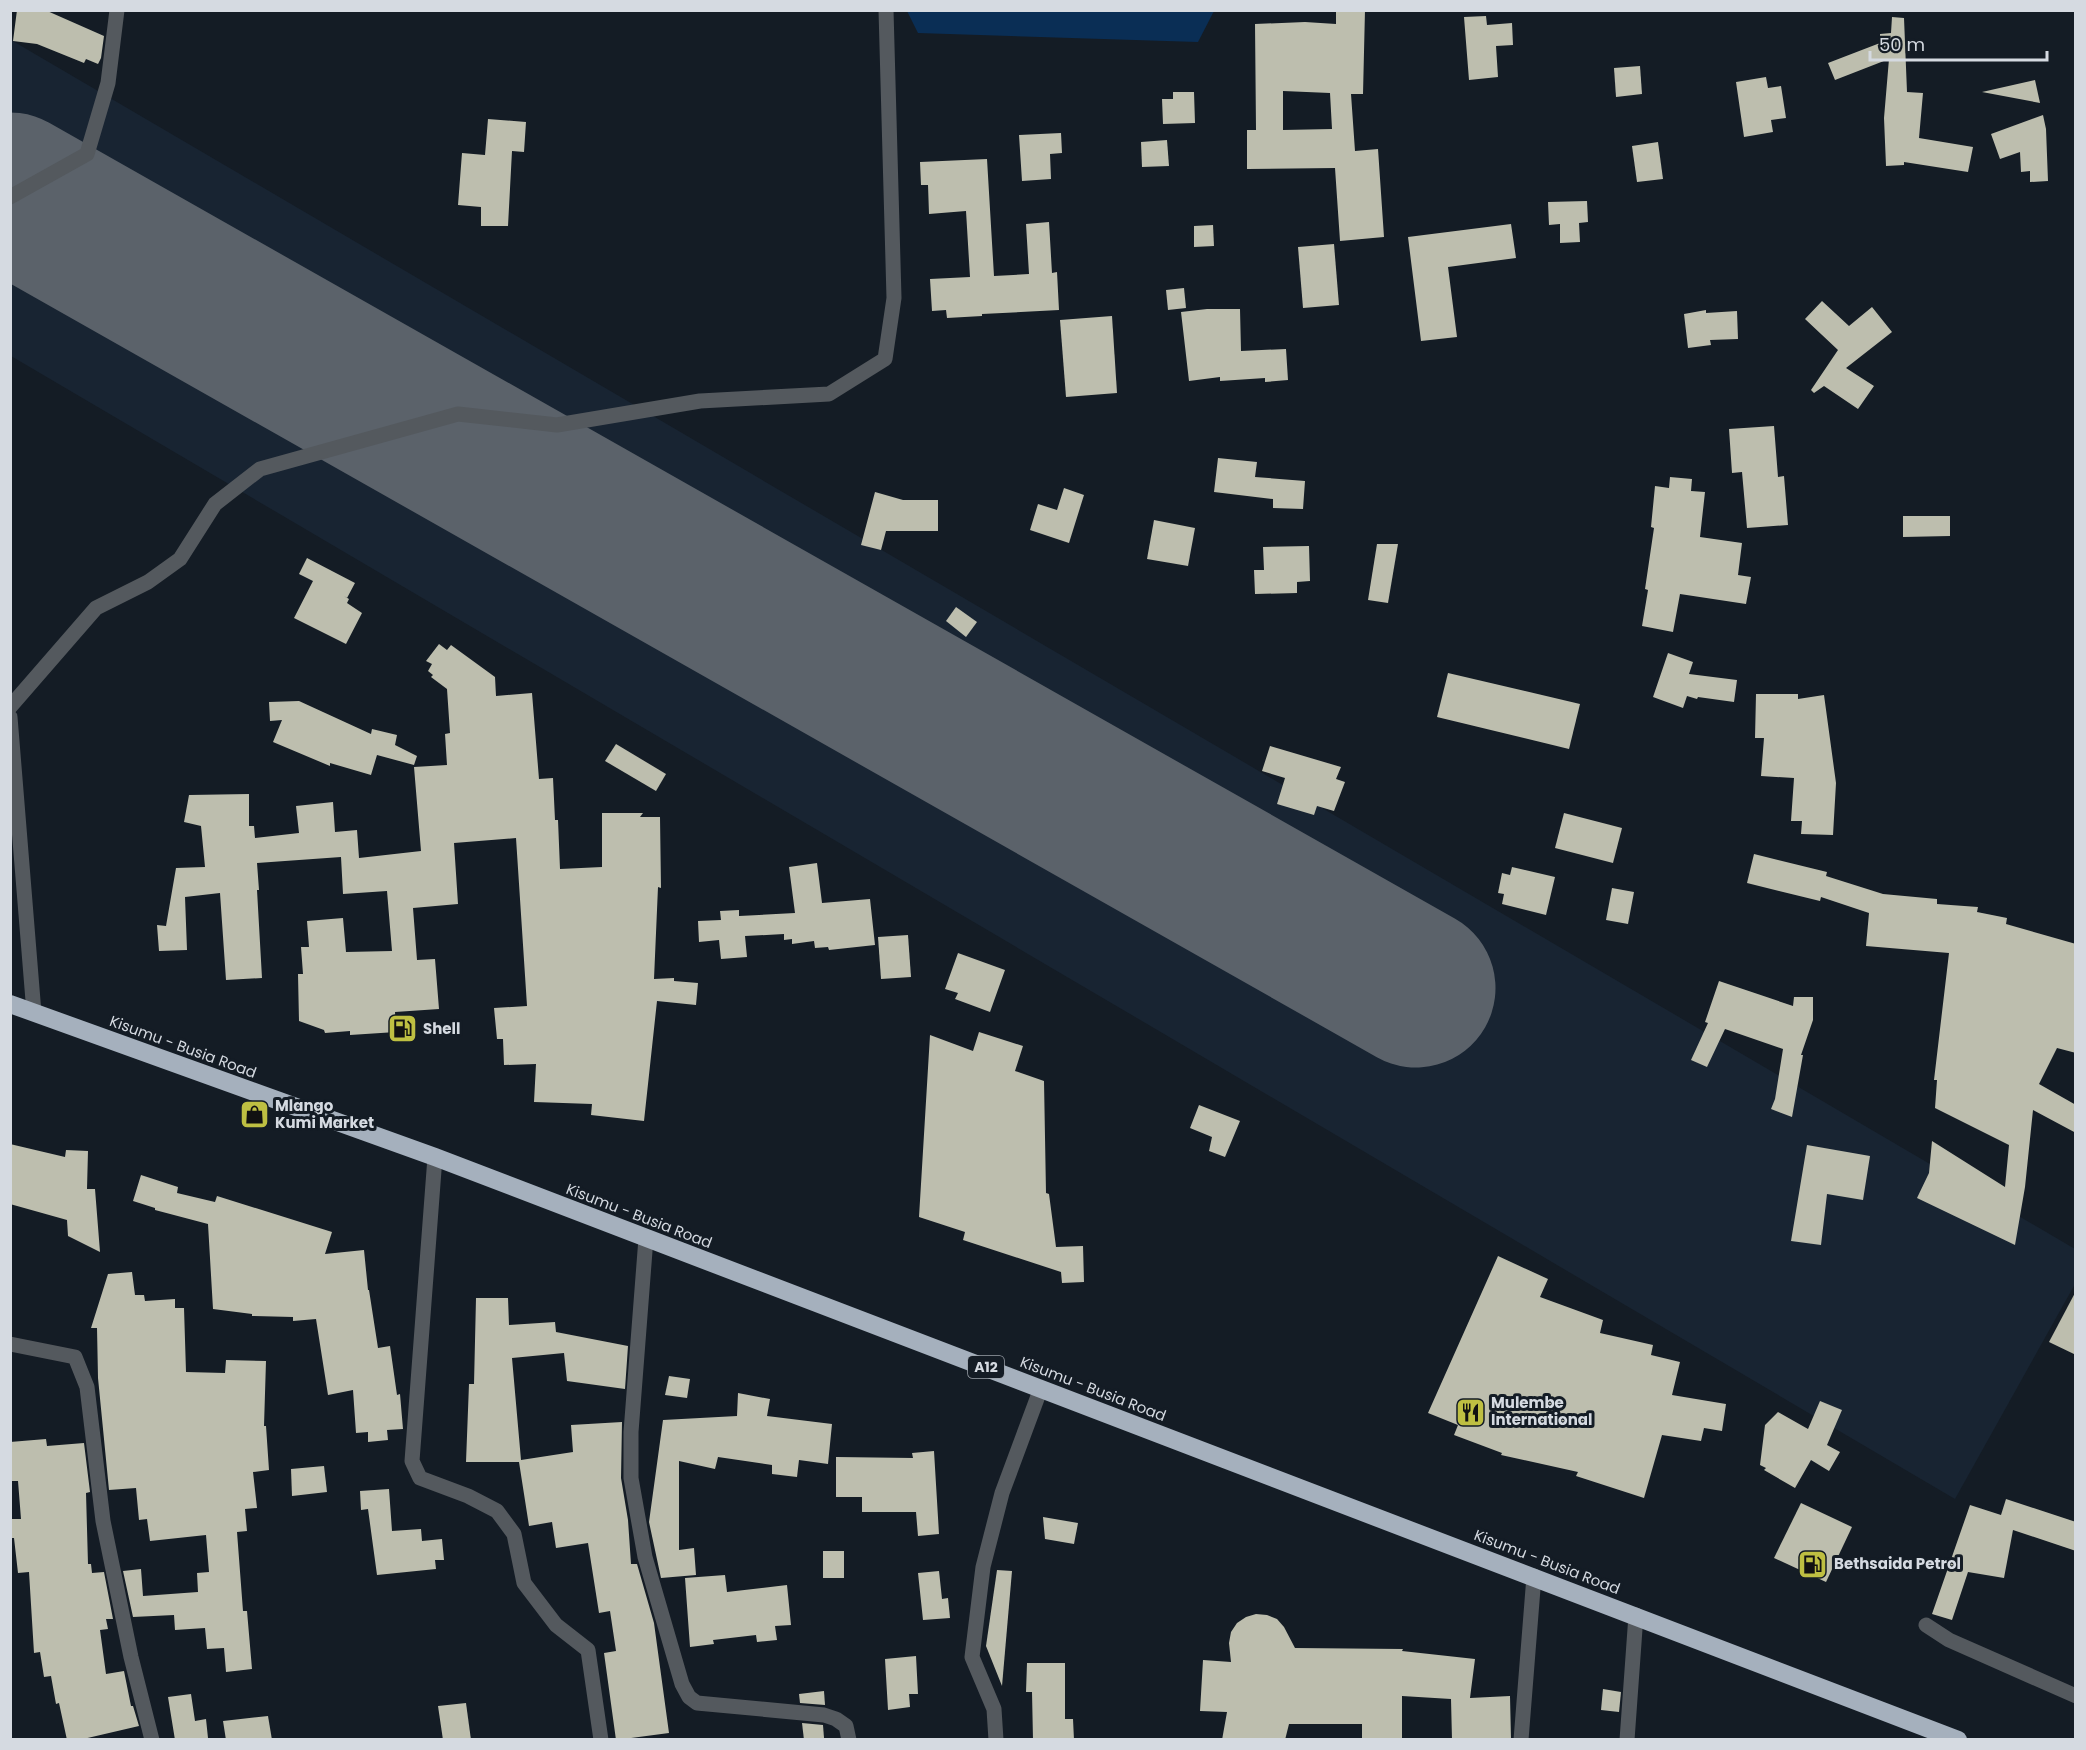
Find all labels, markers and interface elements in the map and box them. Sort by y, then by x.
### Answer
scale bar [1870,24,2047,62]
text: 50 m [1879,32,1925,57]
street label: Kisumu - Busia Road [107,1010,260,1083]
fuel station icon: Shell [386,1013,418,1045]
place label: Shell [423,1018,460,1039]
place label: Mlango Kumi Market [275,1095,374,1133]
shop icon: Mlango Kumi Market [238,1099,270,1131]
street label: Kisumu - Busia Road [563,1178,715,1253]
street label: Kisumu - Busia Road [1017,1351,1169,1426]
road number: A12 [968,1356,1004,1378]
place label: Mulembe International [1491,1392,1592,1430]
restaurant icon: Mulembe International [1454,1396,1486,1428]
street label: Kisumu - Busia Road [1471,1524,1623,1599]
fuel station icon: Bethsaida Petrol [1797,1548,1829,1580]
place label: Bethsaida Petrol [1834,1553,1961,1574]

